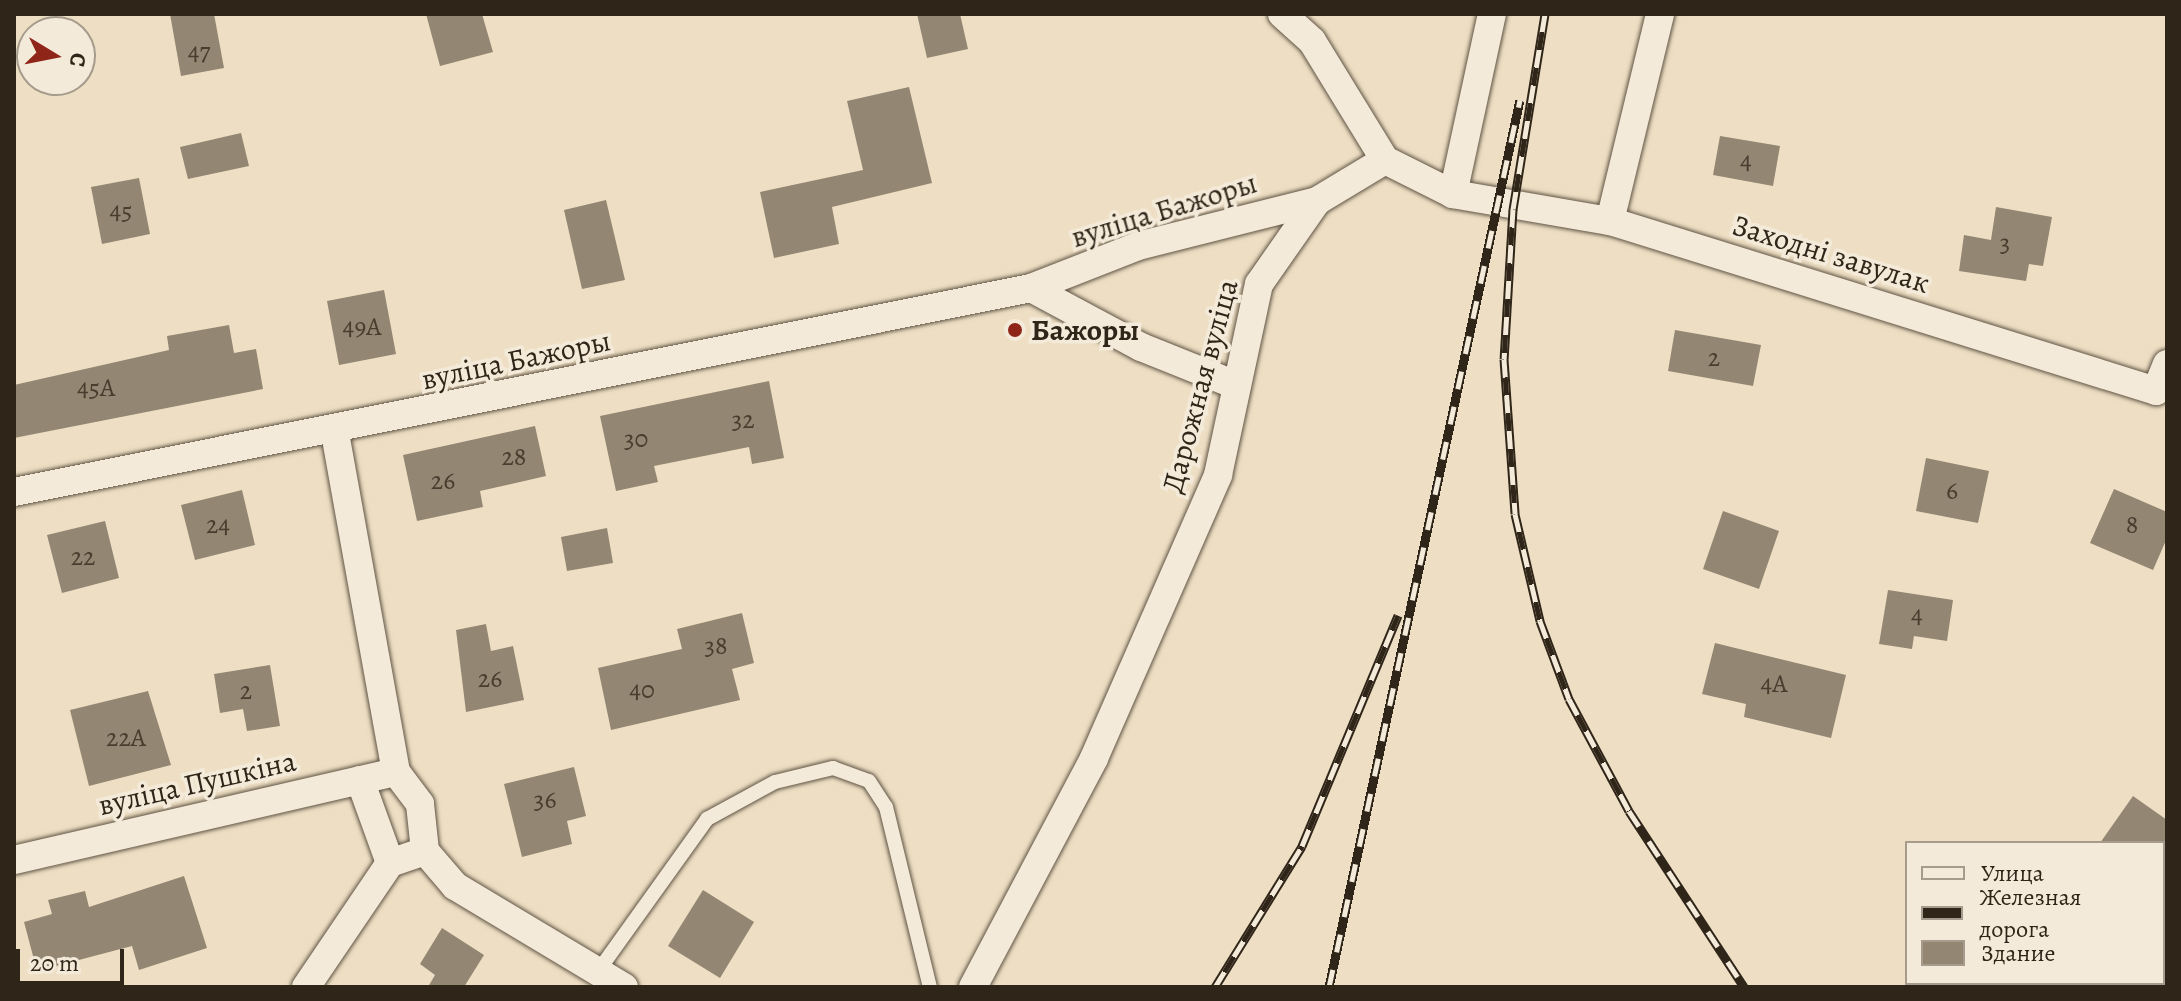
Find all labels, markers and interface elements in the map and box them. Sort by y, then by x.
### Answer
north arrow [16,16,96,96]
house number: 47 [188,36,210,68]
text: С [62,51,94,69]
house number: 4 [1740,145,1752,177]
street label: вуліца Бажоры [1067,165,1261,255]
house number: 45 [110,195,132,227]
street label: Заходні завулак [1728,207,1934,301]
house number: 3 [2000,227,2010,259]
street label: Дарожная вуліца [1154,275,1246,497]
house number: 49А [343,311,381,343]
place label: Бажоры [1031,312,1139,348]
marker: Бажоры [1006,321,1024,339]
street label: вуліца Бажоры [418,322,614,398]
house number: 2 [1708,342,1720,374]
house number: 45А [77,372,115,404]
house number: 32 [731,404,755,436]
house number: 30 [624,423,648,455]
house number: 28 [502,441,526,473]
house number: 26 [431,465,455,497]
house number: 6 [1946,475,1958,507]
house number: 24 [206,509,230,541]
house number: 8 [2126,509,2138,541]
house number: 22 [71,541,95,573]
house number: 4 [1911,599,1923,631]
house number: 38 [704,630,728,662]
house number: 26 [478,663,502,695]
house number: 4А [1761,668,1787,700]
house number: 40 [629,674,655,706]
house number: 2 [240,675,252,707]
house number: 22А [106,722,146,754]
street label: вуліца Пушкіна [95,743,299,823]
house number: 36 [534,784,556,816]
legend [1905,841,2165,985]
text: Улица [1981,857,2044,889]
text: Железная дорога [1979,881,2081,945]
scale bar [20,933,128,983]
text: Здание [1981,937,2056,969]
text: 20 m [30,947,79,979]

